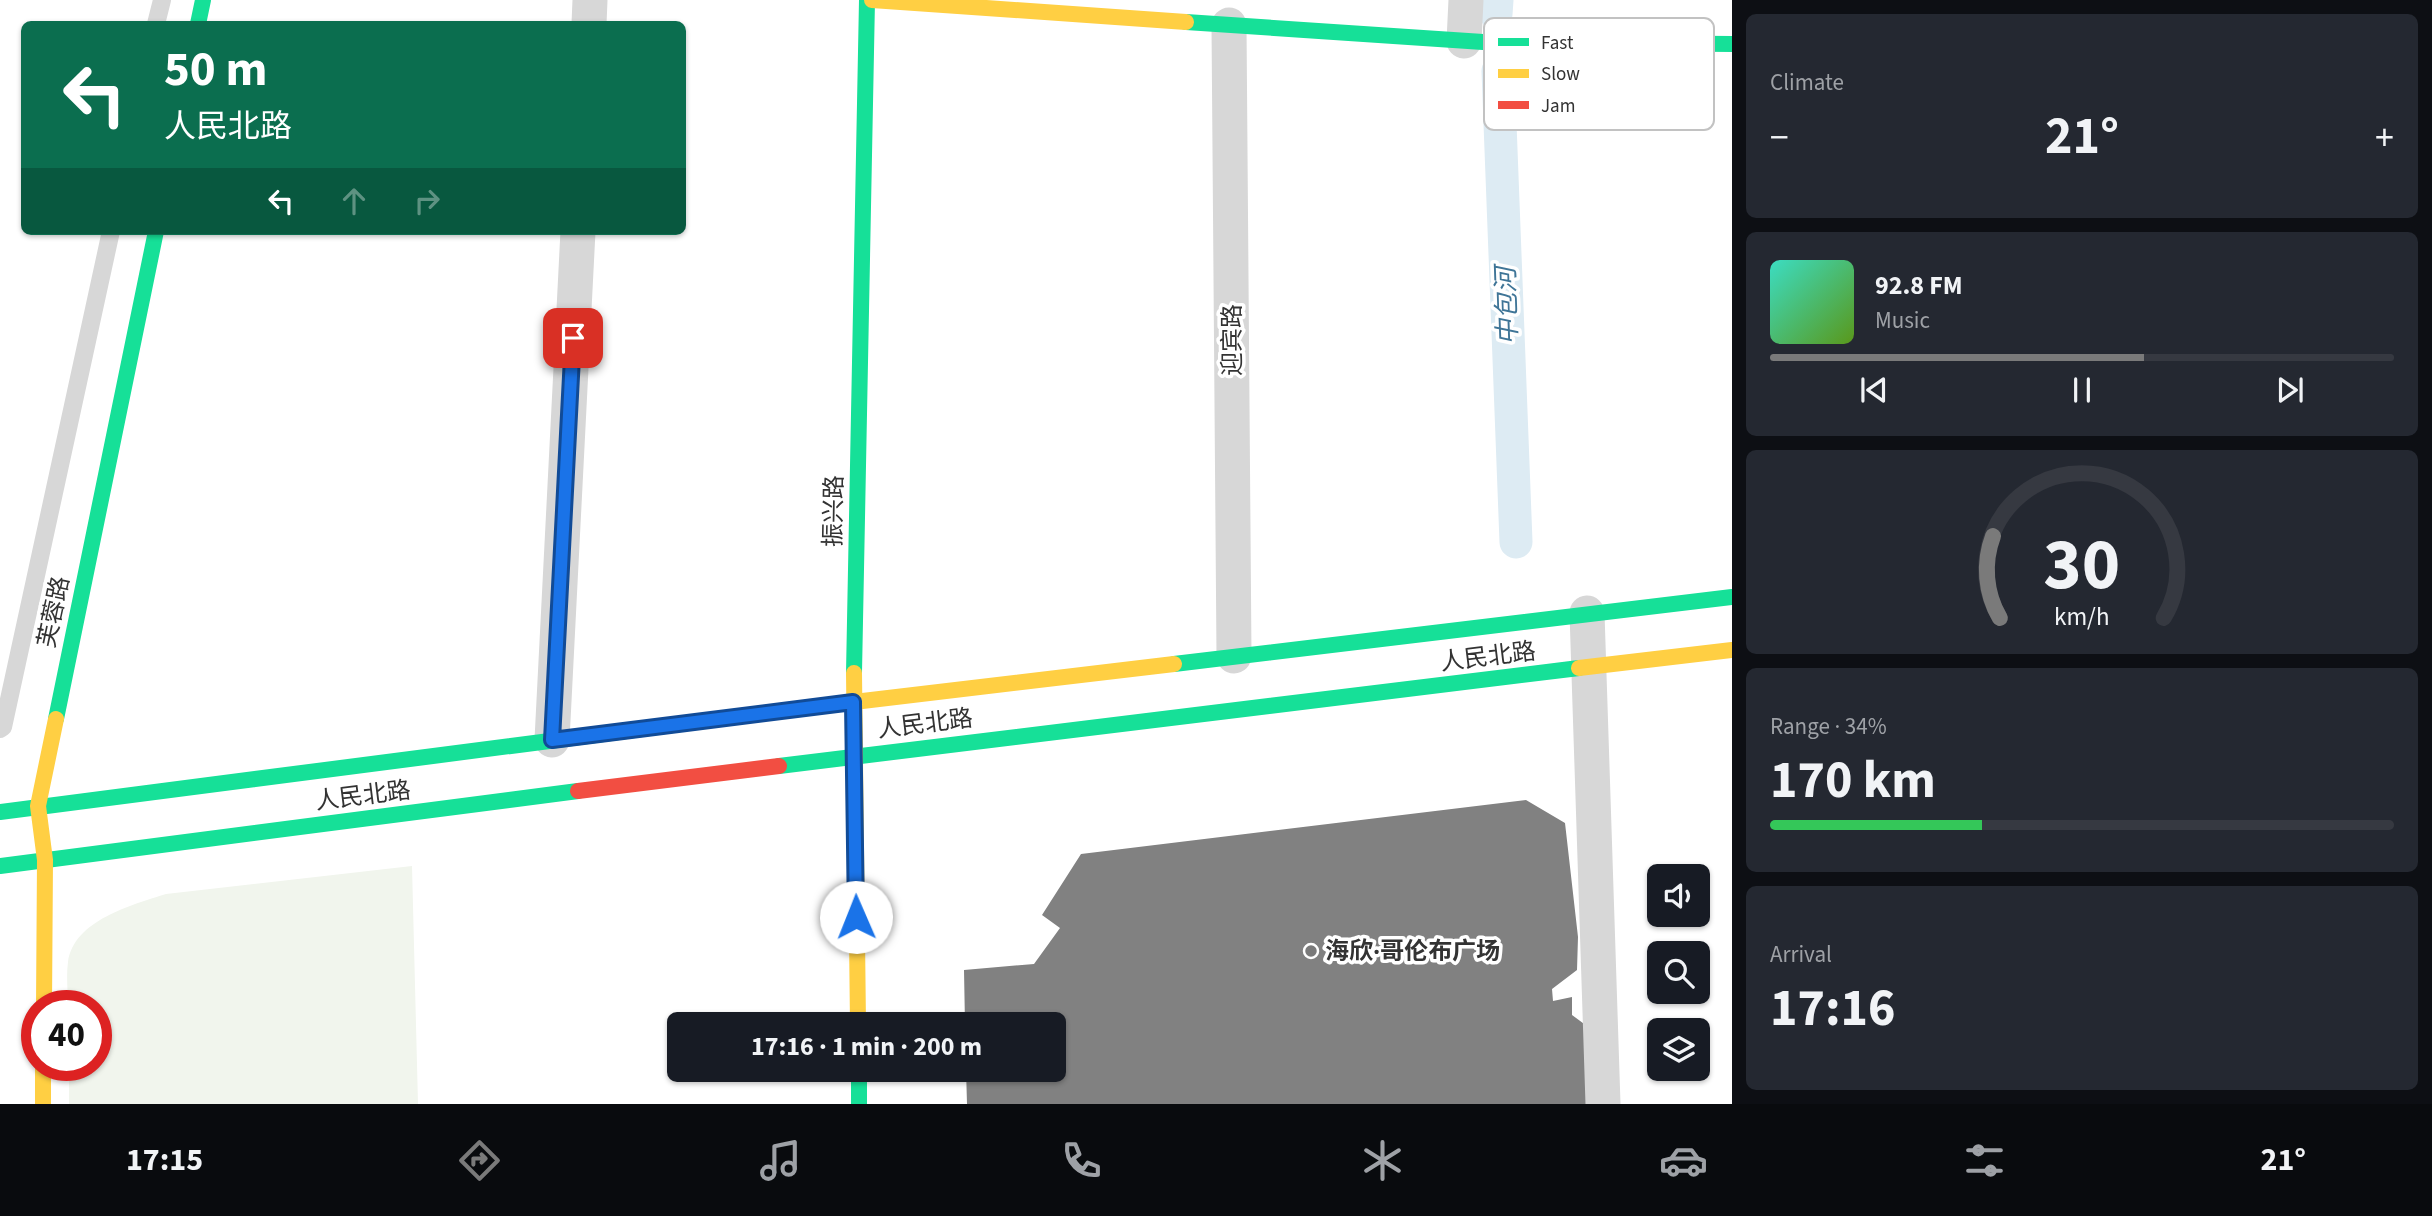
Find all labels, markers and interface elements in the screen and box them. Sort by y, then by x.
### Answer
legend [1484,18,1714,130]
text: Fast [1541,30,1574,57]
text: 50 m [164,35,268,105]
icon: left [49,49,140,140]
text: Slow [1541,61,1580,88]
text: Climate [1770,66,1844,99]
text: Jam [1541,93,1575,120]
text: 21° [2045,100,2119,174]
text: 人民北路 [164,104,292,150]
text: − [1770,111,1789,165]
text: + [2375,111,2394,165]
icon: left [262,182,300,220]
icon: ahead [335,182,373,220]
icon: right [408,182,446,220]
water label: 中包河 [1487,261,1527,346]
text: 92.8 FM [1875,267,1963,304]
street label: 迎宾路 [1215,304,1250,376]
text: Music [1875,304,1930,337]
pin [543,308,603,368]
icon: arrive [554,319,592,357]
icon: previous [1855,371,1893,409]
icon: pause [2063,371,2101,409]
icon: next [2271,371,2309,409]
street label: 振兴路 [816,475,852,547]
text: 30 [2044,513,2120,617]
street label: 芙蓉路 [29,573,79,651]
text: km/h [2054,599,2110,635]
street label: 人民北路 [1438,634,1538,680]
street label: 人民北路 [875,701,975,747]
text: Range · 34% [1770,710,1887,743]
text: 170 km [1770,744,1936,818]
street label: 人民北路 [313,773,413,819]
map controls [1647,864,1710,1081]
button: sound [1647,864,1710,927]
position arrow [819,880,893,954]
place label: 海欣·哥伦布广场 [1325,934,1500,969]
text: Arrival [1770,938,1832,971]
button: search [1647,941,1710,1004]
marker: 海欣·哥伦布广场 [1303,943,1319,959]
text: 17:16 [1770,972,1895,1046]
speed limit sign: 40 [21,990,112,1081]
button: layers [1647,1018,1710,1081]
text: 17:16 · 1 min · 200 m [751,1028,982,1065]
icon: directions [455,1136,504,1185]
icon: music [756,1136,805,1185]
icon: phone [1057,1136,1106,1185]
icon: climate [1358,1136,1407,1185]
icon: car [1659,1136,1708,1185]
icon: filters [1960,1136,2009,1185]
text: 17:15 [126,1137,203,1183]
text: 21° [2260,1137,2306,1183]

